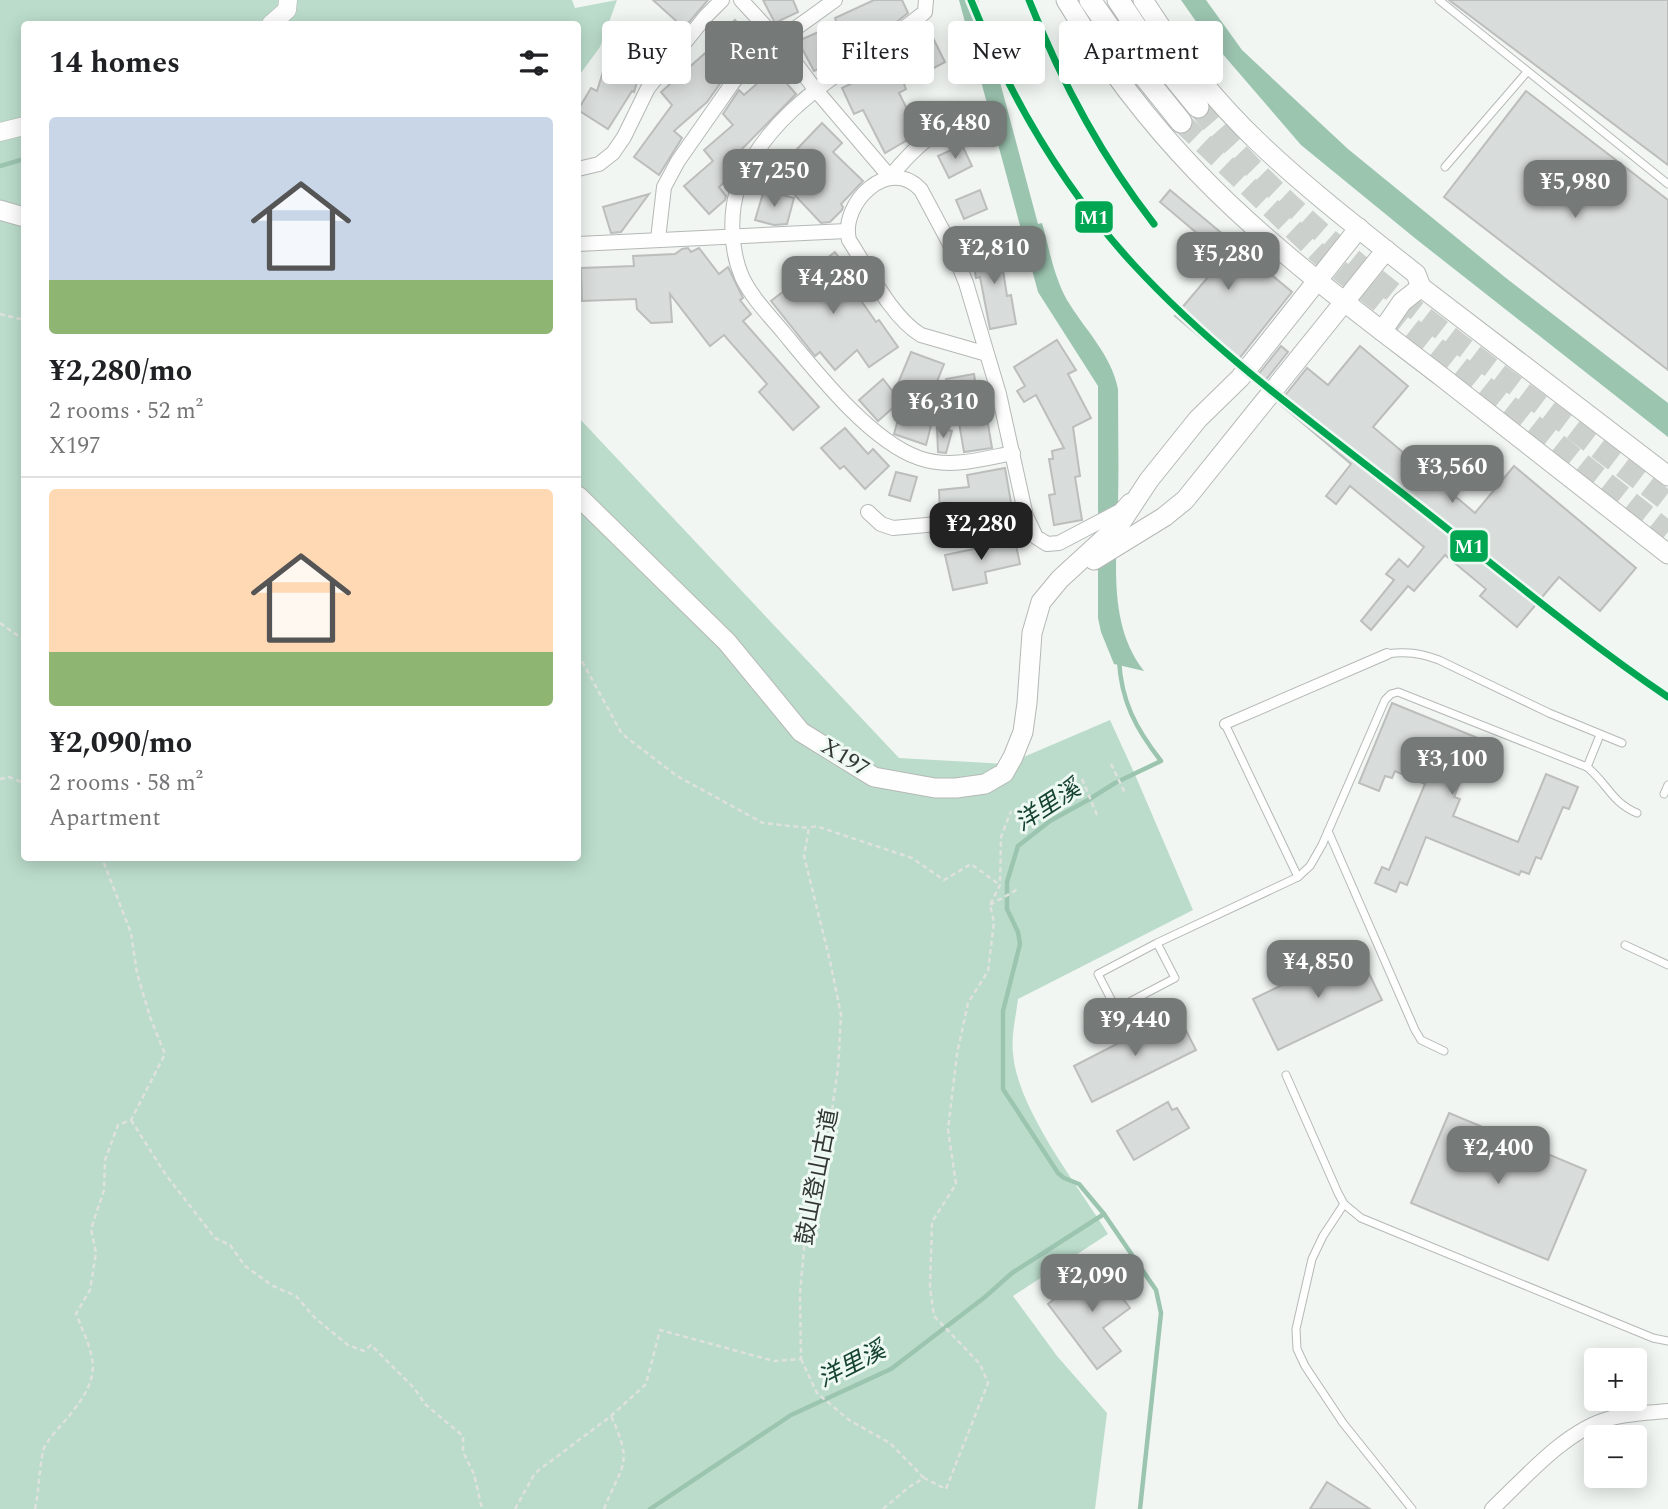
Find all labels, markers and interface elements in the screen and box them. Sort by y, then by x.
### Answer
chip: Buy [602,21,691,84]
chip: Rent [705,21,803,84]
chip: Filters [817,21,934,84]
chip: New [948,21,1045,84]
chip: Apartment [1059,21,1223,84]
text: 14 homes [49,40,180,86]
icon: filters [515,44,553,82]
pin: ¥6,480 [898,102,1012,161]
text: ¥6,480 [920,106,990,141]
pin: ¥7,250 [717,150,831,209]
text: ¥7,250 [739,154,809,189]
pin: ¥5,980 [1518,160,1632,220]
icon: home [238,163,364,289]
text: ¥5,980 [1540,165,1610,200]
line badge: M1 [1074,200,1114,234]
text: M1 [1079,204,1109,233]
pin: ¥2,810 [937,226,1051,286]
text: ¥2,810 [959,231,1029,266]
pin: ¥5,280 [1171,232,1285,292]
text: ¥5,280 [1193,237,1263,272]
pin: ¥4,280 [776,256,890,316]
text: ¥4,280 [798,261,868,296]
text: ¥2,280/mo [49,348,192,394]
pin: ¥6,310 [886,380,1000,440]
text: ¥6,310 [908,385,978,420]
text: 2 rooms · 52 m² [49,394,203,429]
text: X197 [49,429,101,464]
pin: ¥3,560 [1395,446,1509,505]
text: ¥3,560 [1417,450,1487,485]
pin: ¥2,280 [924,503,1038,562]
text: ¥2,280 [946,507,1016,542]
line badge: M1 [1449,529,1489,563]
text: M1 [1454,533,1484,562]
icon: home [238,535,364,661]
text: ¥2,090/mo [49,720,192,766]
street label: X197 [814,730,876,786]
pin: ¥3,100 [1395,738,1509,797]
text: ¥3,100 [1417,742,1487,777]
text: 2 rooms · 58 m² [49,766,203,801]
water label: 洋里溪 [1008,770,1091,841]
text: Apartment [49,801,161,836]
pin: ¥4,850 [1261,940,1375,1000]
text: ¥4,850 [1283,945,1353,980]
pin: ¥9,440 [1078,998,1192,1058]
text: ¥9,440 [1100,1003,1170,1038]
street label: 鼓山登山古道 [788,1106,848,1248]
pin: ¥2,400 [1441,1126,1555,1186]
text: ¥2,400 [1463,1131,1533,1166]
pin: ¥2,090 [1035,1254,1149,1314]
text: ¥2,090 [1057,1259,1127,1294]
water label: 洋里溪 [812,1331,895,1397]
map controls [1584,1348,1647,1488]
button: + [1584,1348,1647,1411]
button: − [1584,1425,1647,1488]

